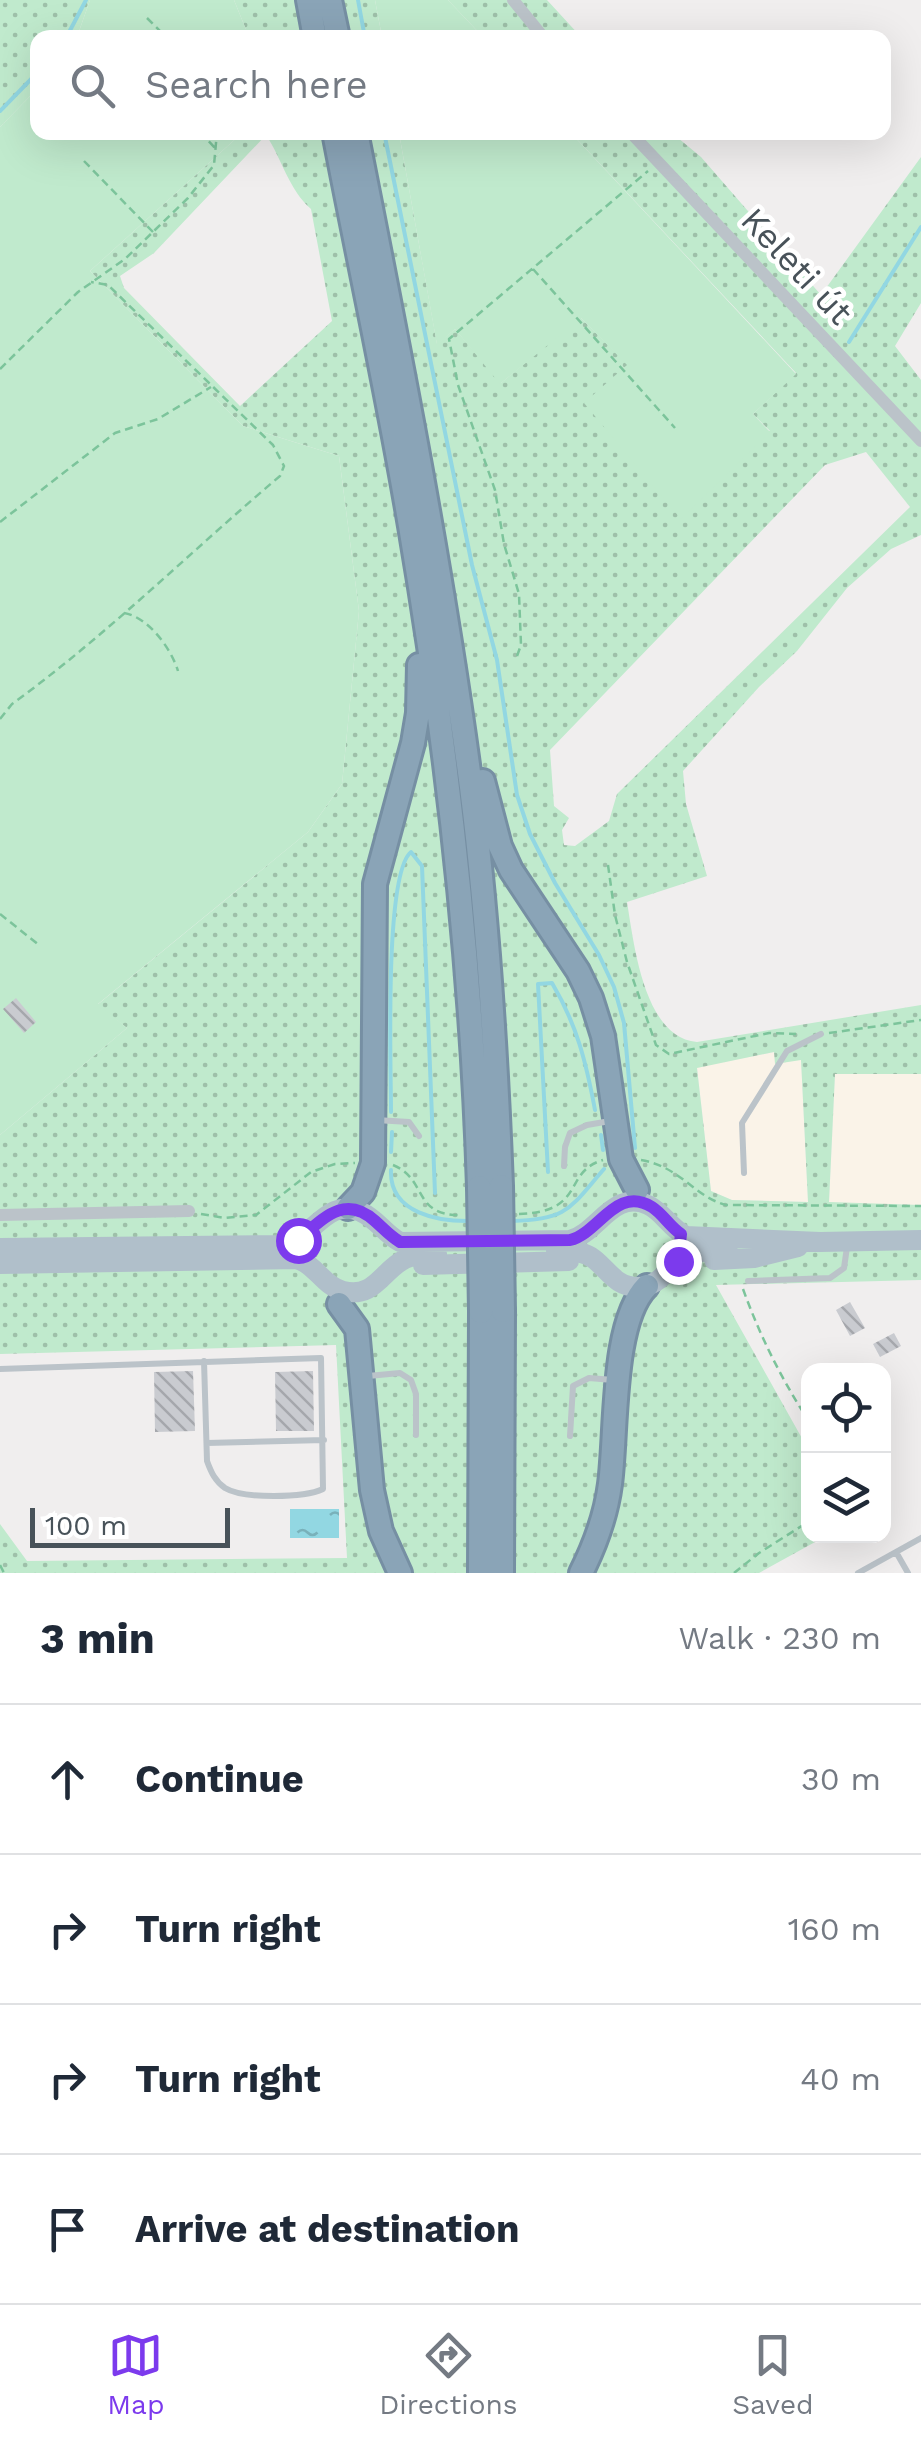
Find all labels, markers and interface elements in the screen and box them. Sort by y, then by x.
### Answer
search box [30,30,891,140]
icon: search [65,58,120,113]
text: Search here [145,63,368,107]
street label: Keleti út [732,199,862,333]
route start [276,1218,322,1264]
route end [656,1239,702,1285]
map controls [801,1363,891,1543]
button: locate [801,1363,891,1453]
button: layers [801,1453,891,1543]
scale bar [30,1503,230,1548]
text: 100 m [45,1509,127,1542]
text: 3 min [40,1614,155,1663]
text: Walk · 230 m [679,1619,881,1657]
icon: ahead [40,1752,95,1807]
text: Continue [135,1757,304,1801]
text: 30 m [801,1760,881,1798]
icon: right [40,1902,95,1957]
text: Turn right [135,1907,321,1951]
text: 160 m [788,1910,881,1948]
icon: right [40,2052,95,2107]
text: Turn right [135,2057,321,2101]
text: 40 m [800,2060,881,2098]
icon: arrive [40,2202,95,2257]
text: Arrive at destination [135,2207,520,2251]
tab: Map [107,2328,165,2421]
tab: Directions [379,2328,518,2421]
tab: Saved [732,2328,814,2421]

